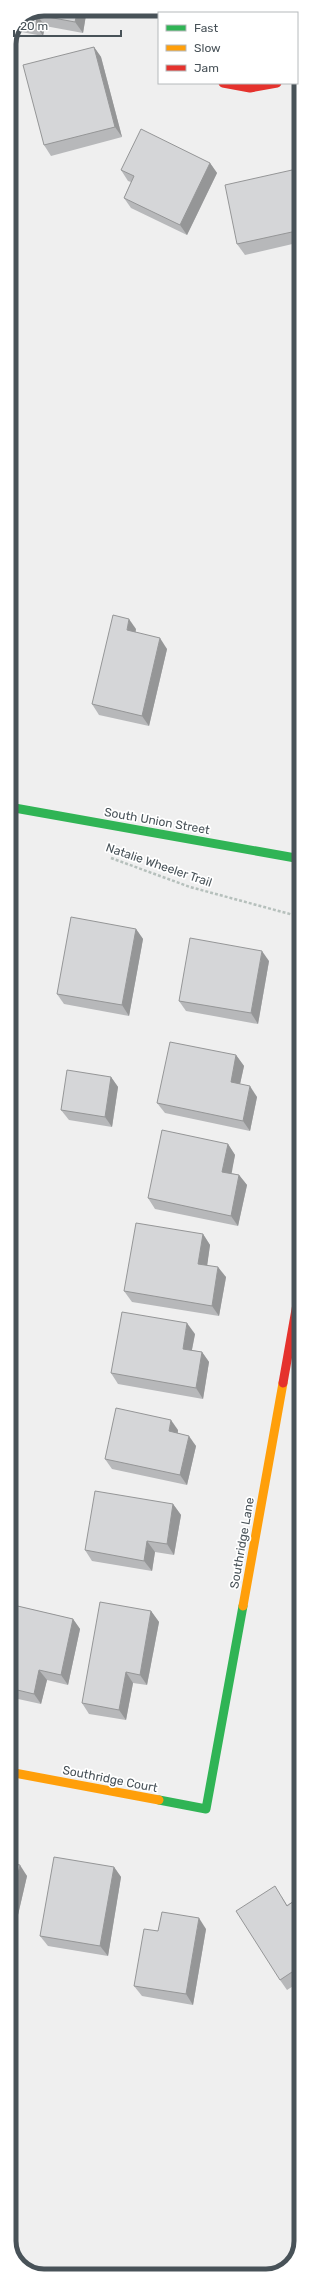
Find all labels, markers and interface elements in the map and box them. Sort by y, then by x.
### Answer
scale bar [14,12,121,38]
legend [158,12,298,84]
text: 20 m [20,19,48,33]
text: Fast [194,21,218,35]
text: Slow [194,41,221,55]
text: Jam [194,61,219,75]
street label: South Union Street [103,805,211,837]
street label: Natalie Wheeler Trail [104,840,214,890]
street label: Southridge Lane [227,1496,257,1590]
street label: Southridge Court [61,1763,159,1795]

